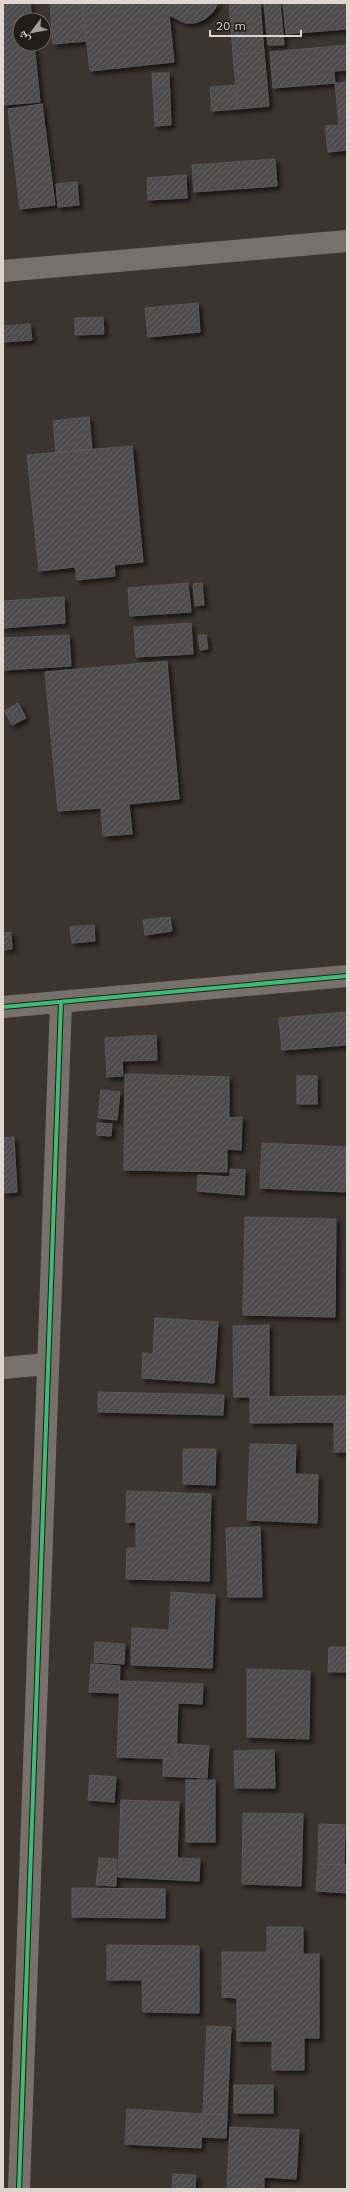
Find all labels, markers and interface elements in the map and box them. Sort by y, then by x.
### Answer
north arrow [12,12,52,52]
scale bar [210,12,301,38]
text: 20 m [216,19,246,33]
text: ش [15,28,33,45]

